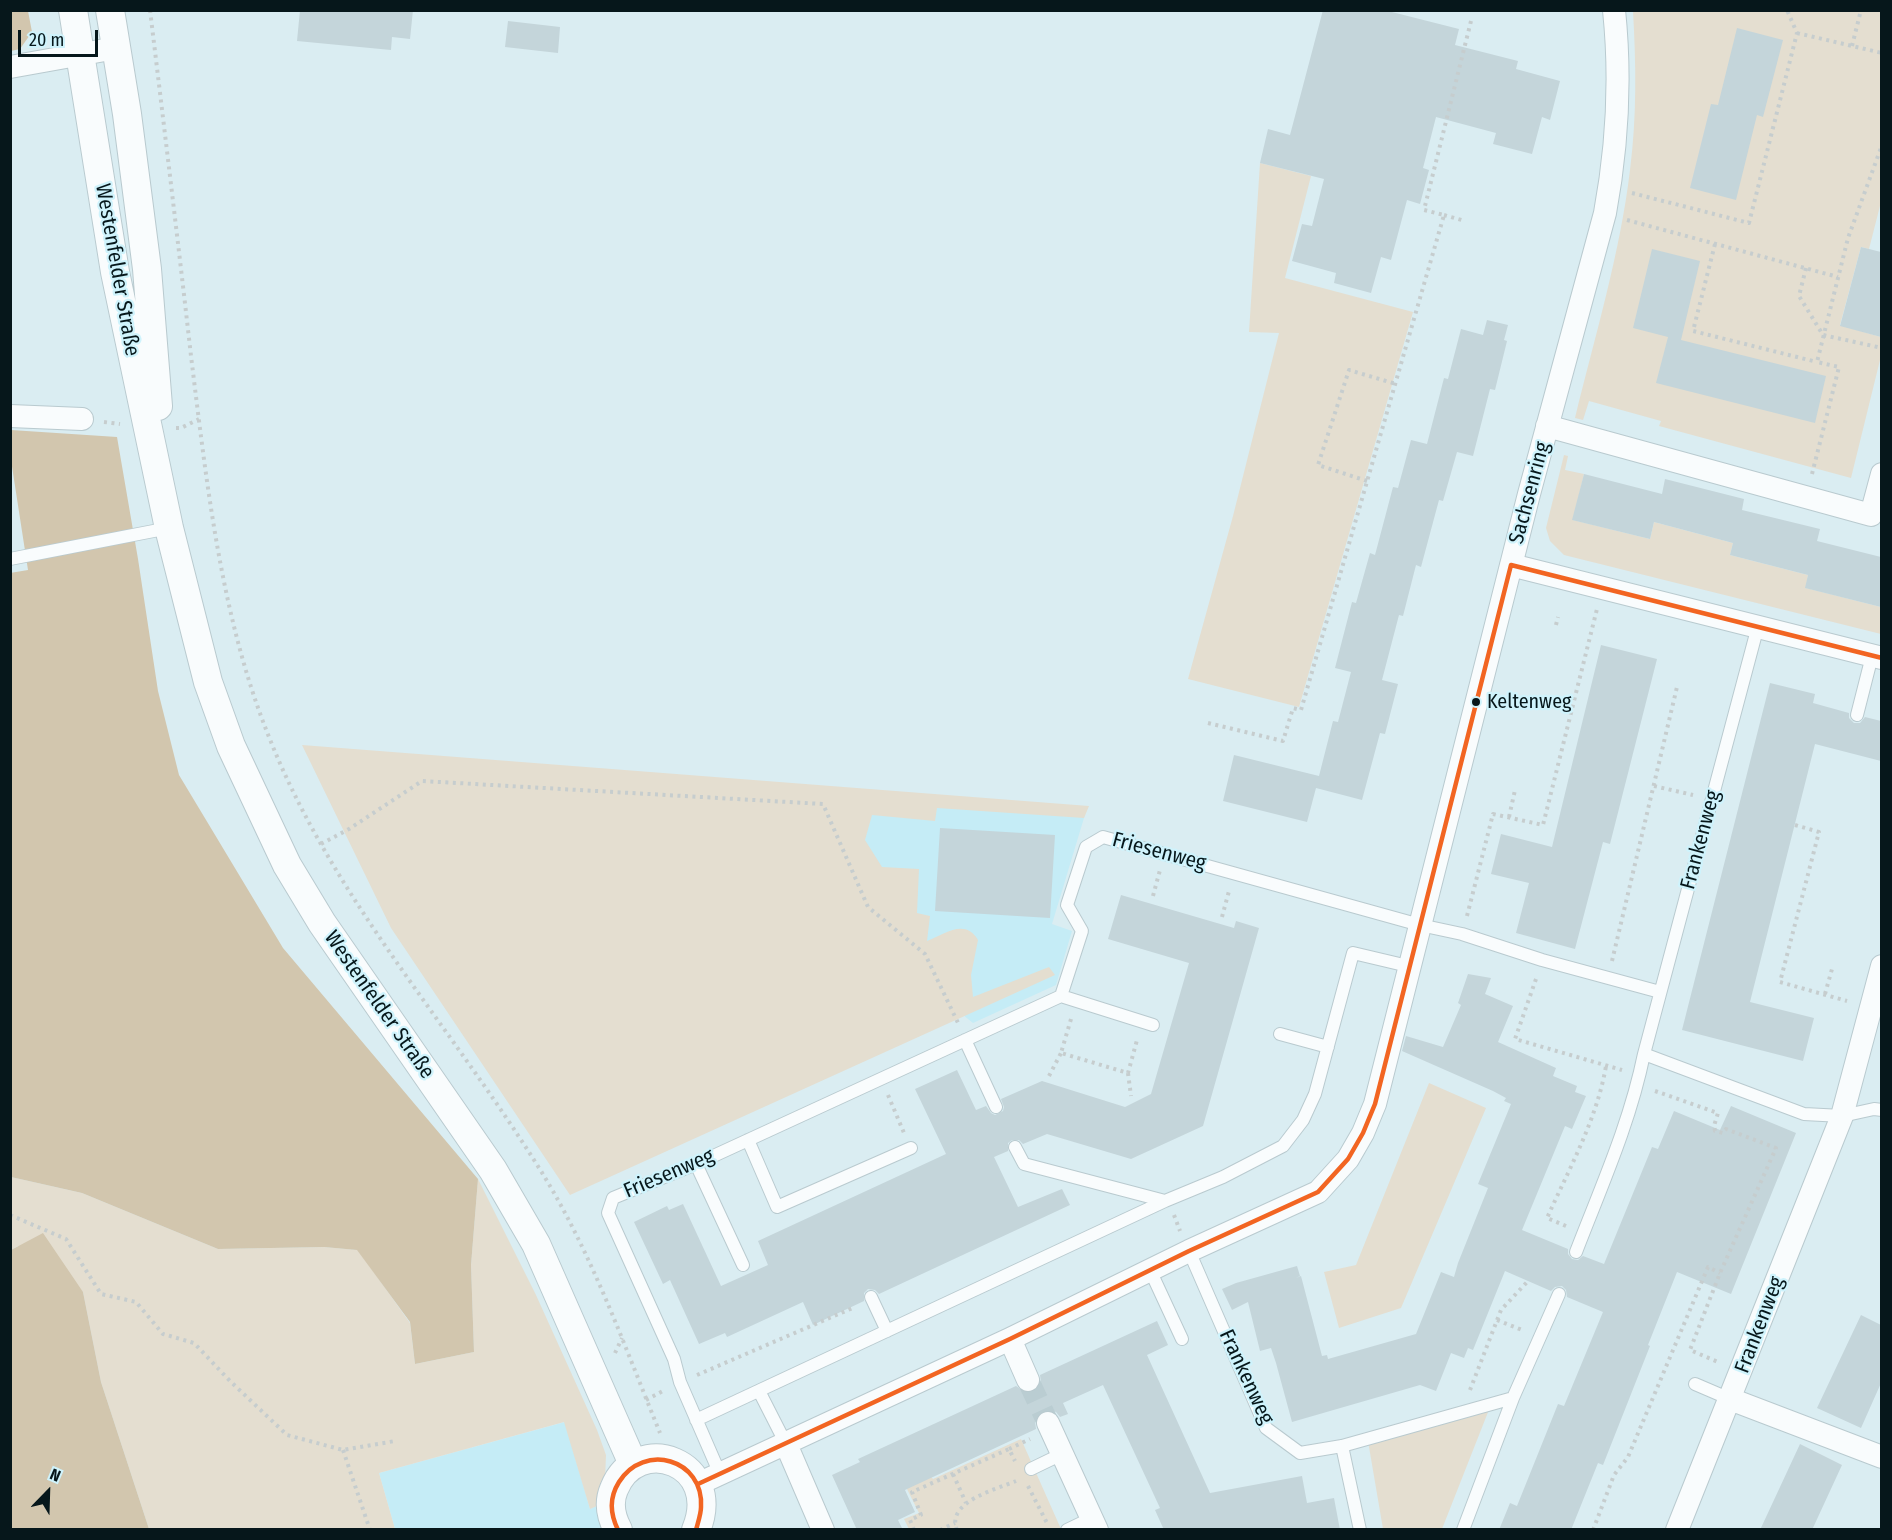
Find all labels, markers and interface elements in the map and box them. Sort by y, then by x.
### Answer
scale bar [21,18,100,56]
text: 20 m [29,29,64,51]
street label: Westenfelder Straße [89,182,145,358]
street label: Sachsenring [1504,439,1556,547]
place label: Keltenweg [1487,690,1571,714]
marker: Keltenweg [1470,696,1482,708]
street label: Frankenweg [1676,788,1726,892]
street label: Friesenweg [1109,827,1209,877]
street label: Westenfelder Straße [319,926,439,1084]
street label: Friesenweg [620,1144,718,1204]
street label: Frankenweg [1730,1273,1790,1377]
street label: Frankenweg [1213,1326,1279,1428]
north arrow [18,1462,78,1522]
text: N [47,1464,63,1486]

